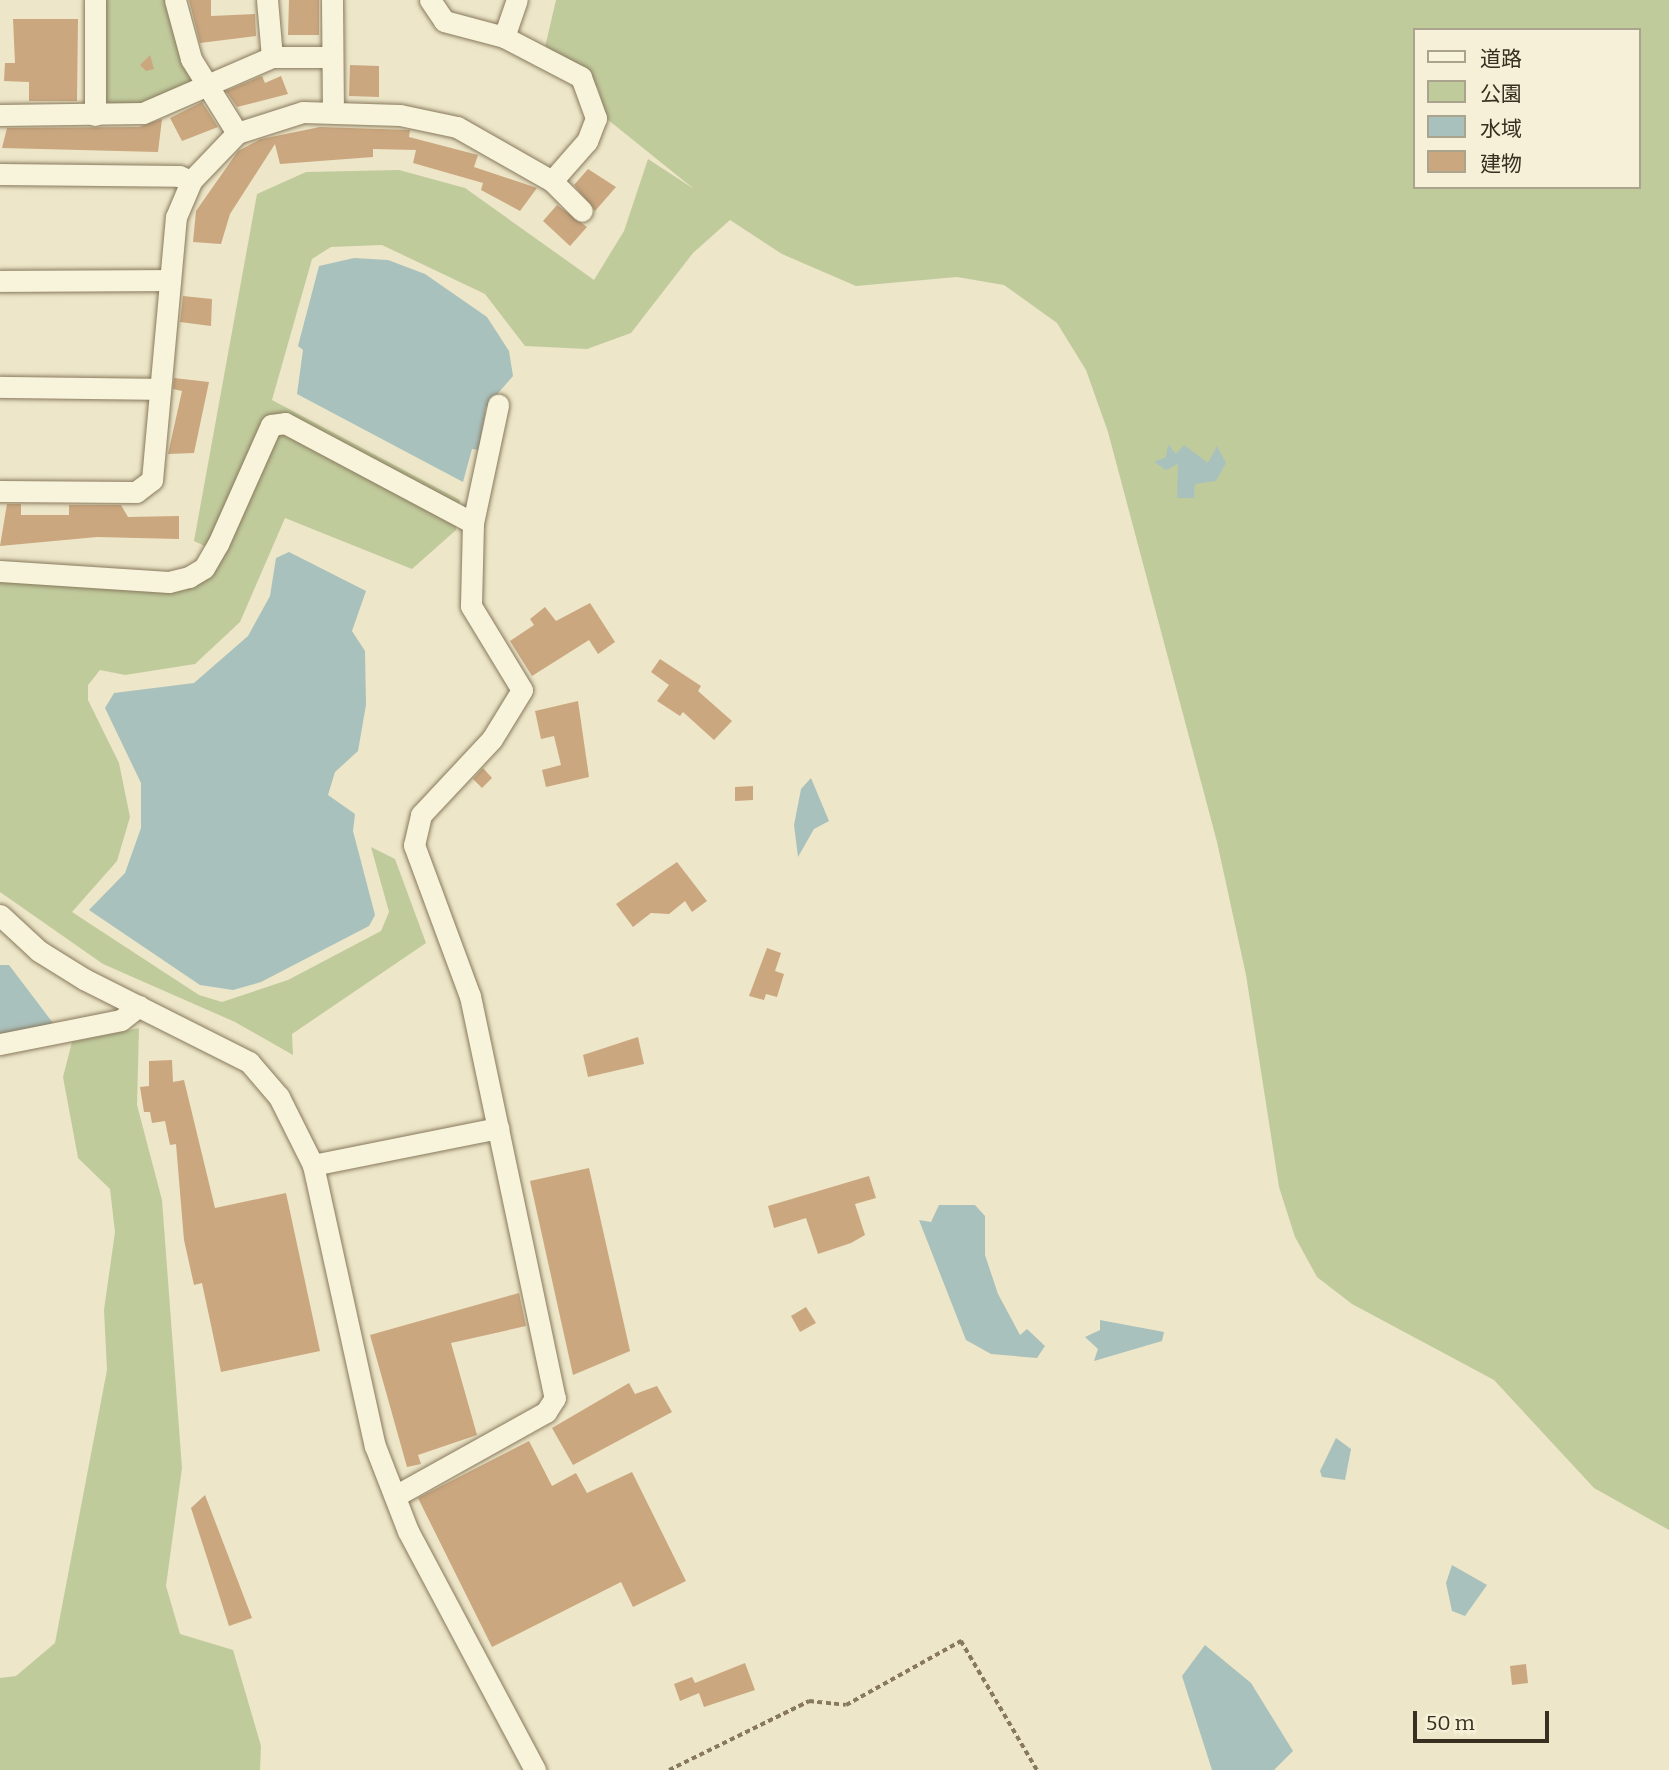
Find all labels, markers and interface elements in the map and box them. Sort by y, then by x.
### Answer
legend [1414,28,1641,189]
text: 道路 [1480,46,1522,72]
text: 公園 [1480,81,1522,107]
text: 水域 [1480,116,1522,142]
text: 建物 [1480,151,1522,177]
scale bar [1417,1696,1554,1740]
text: 50 m [1426,1710,1475,1736]

